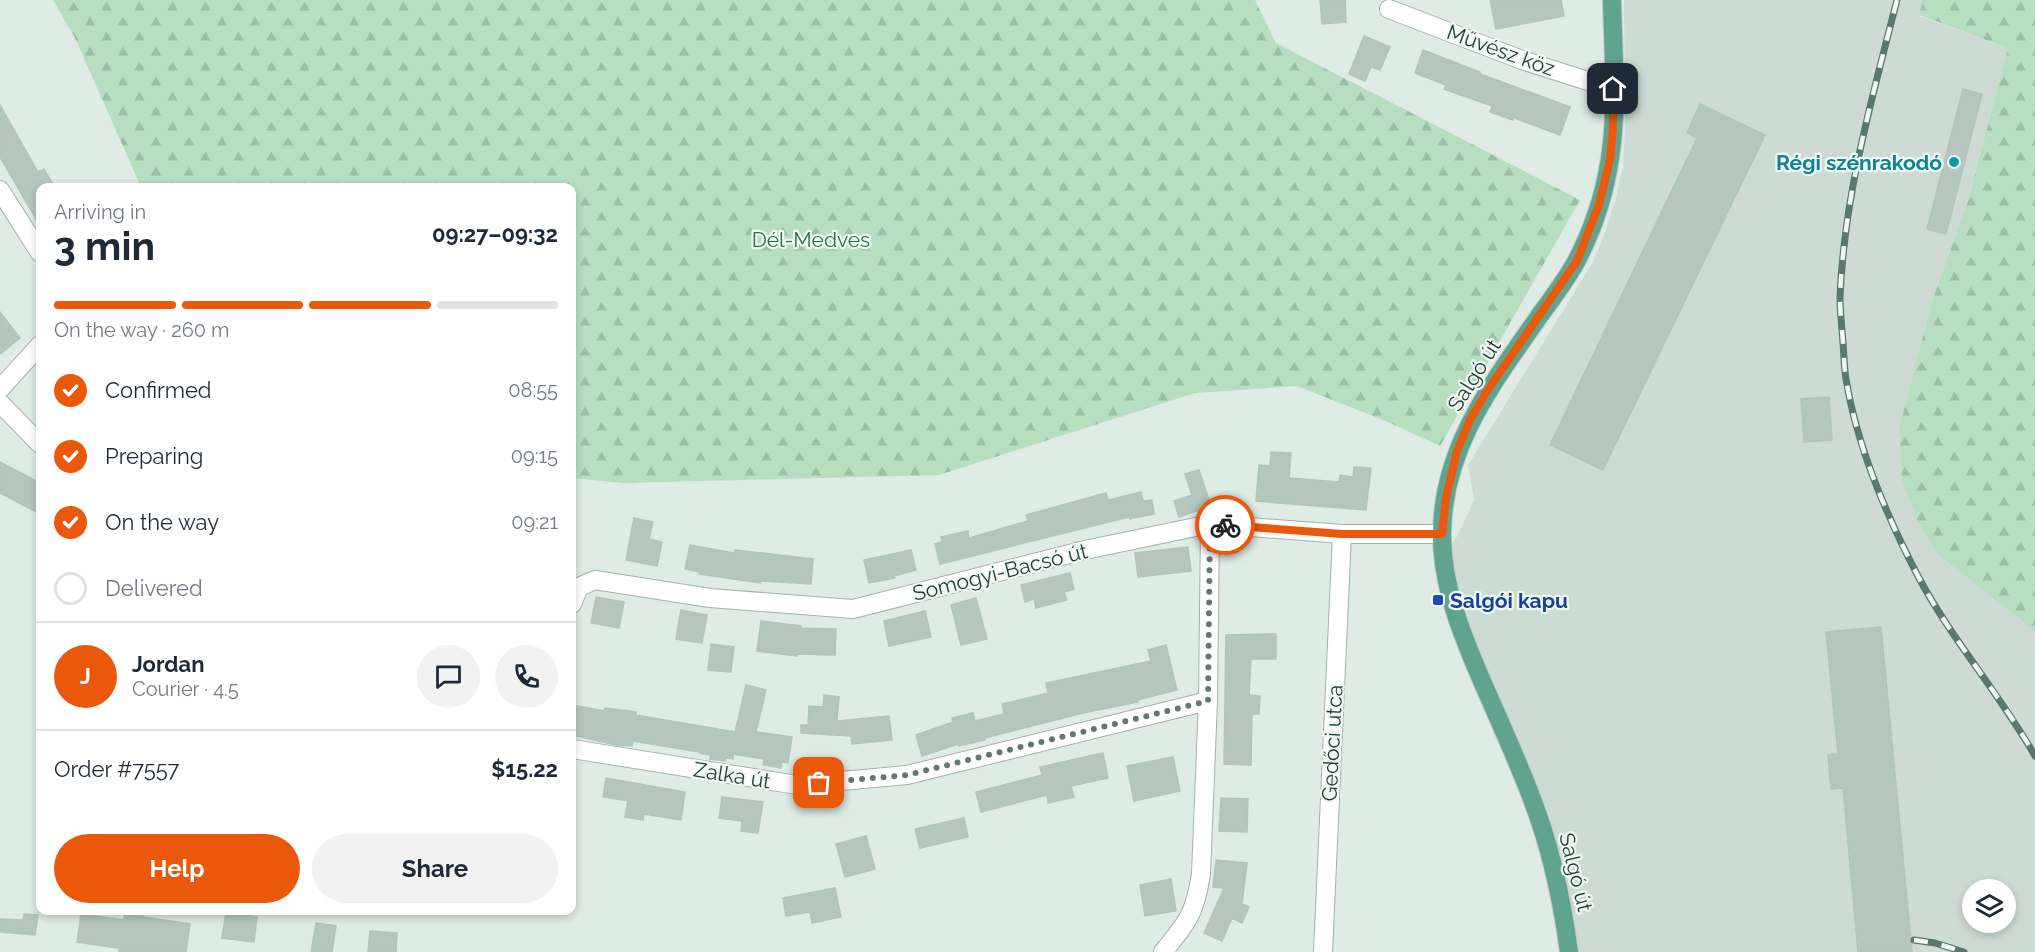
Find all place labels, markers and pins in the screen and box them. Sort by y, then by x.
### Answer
pin [1587,63,1638,114]
place label: Régi szénrakodó [1776,150,1942,175]
marker: Régi szénrakodó [1947,155,1961,169]
place label: Salgói kapu [1450,588,1568,613]
marker: Salgói kapu [1431,593,1445,607]
pin [793,757,844,808]

